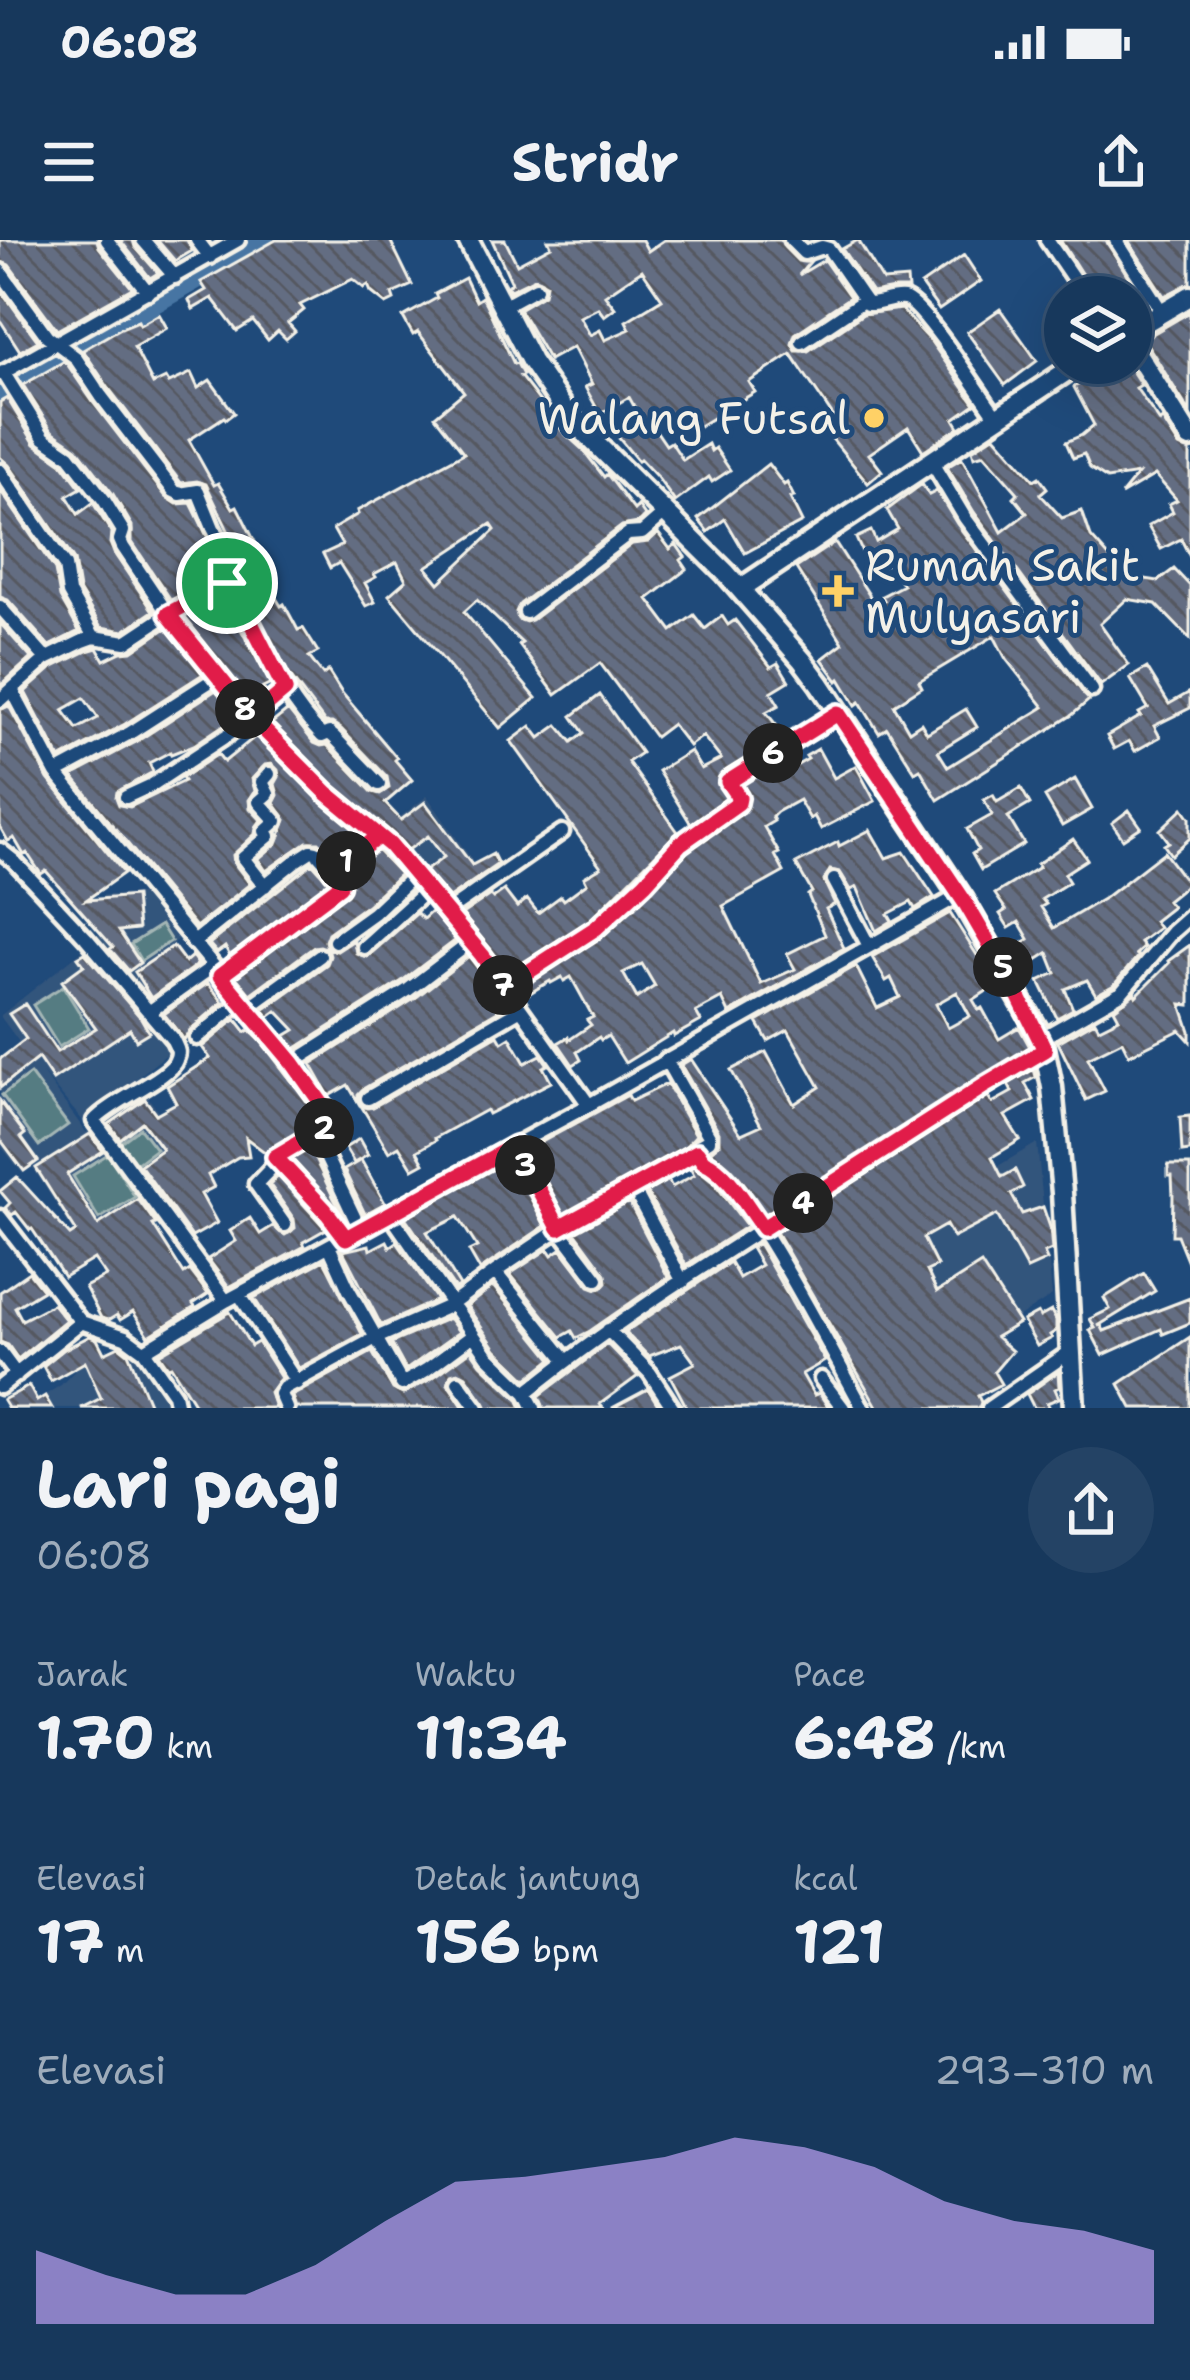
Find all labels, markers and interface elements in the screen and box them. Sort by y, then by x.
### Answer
text: 06:08 [60,12,199,72]
text: Stridr [511,126,679,198]
icon: menu [36,129,102,195]
icon: share [1088,129,1154,195]
map controls [1044,276,1152,384]
button: layers [1044,276,1152,384]
place label: Walang Futsal [537,388,850,448]
marker: Walang Futsal [861,405,887,431]
pin [176,532,278,634]
place label: Rumah Sakit Mulyasari [865,535,1140,647]
icon: arrive [194,550,260,616]
marker: Rumah Sakit Mulyasari [822,575,854,607]
pin: 8 [215,679,275,739]
text: 8 [233,686,257,731]
pin: 6 [743,723,803,783]
text: 6 [761,730,785,775]
pin: 1 [316,831,376,891]
text: 1 [338,838,354,883]
pin: 5 [973,937,1033,997]
text: 5 [993,944,1013,989]
pin: 7 [473,955,533,1015]
text: 7 [491,962,515,1007]
pin: 2 [294,1098,354,1158]
text: 2 [312,1105,336,1150]
pin: 3 [495,1135,555,1195]
text: 3 [513,1142,537,1187]
pin: 4 [773,1173,833,1233]
text: 4 [791,1180,815,1225]
text: Lari pagi [36,1440,341,1528]
button: share [1028,1447,1154,1573]
text: 06:08 [36,1529,152,1581]
text: Jarak [36,1652,128,1697]
text: Waktu [415,1652,516,1697]
text: Pace [793,1652,866,1697]
text: 1.70 [36,1697,155,1777]
text: 11:34 [415,1697,567,1777]
text: 6:48 [793,1697,936,1777]
text: km [155,1724,213,1769]
text: /km [936,1724,1006,1769]
text: Elevasi [36,1856,146,1901]
text: Detak jantung [415,1856,640,1901]
text: kcal [793,1856,857,1901]
text: 17 [36,1901,105,1981]
text: 156 [415,1901,521,1981]
text: 121 [793,1901,885,1981]
text: m [105,1928,144,1973]
text: bpm [521,1928,599,1973]
text: Elevasi [36,2044,166,2096]
text: 293–310 m [934,2044,1154,2096]

